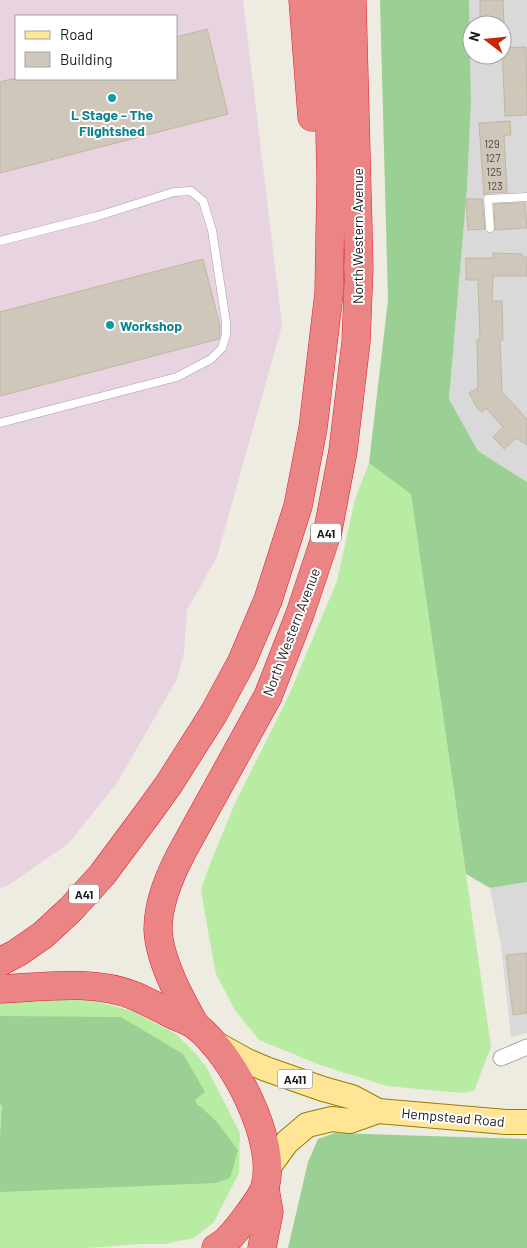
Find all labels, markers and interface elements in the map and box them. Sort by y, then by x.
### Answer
legend [15,15,178,80]
north arrow [462,15,512,65]
text: Road [60,25,93,43]
text: N [465,29,483,43]
text: Building [60,50,113,68]
marker: L Stage - The Flightshed [106,92,118,104]
place label: L Stage - The Flightshed [71,106,153,139]
house number: 129 [484,137,500,150]
house number: 127 [486,151,500,164]
house number: 125 [486,165,502,178]
street label: North Western Avenue [349,168,366,304]
house number: 123 [487,179,503,192]
place label: Workshop [120,317,182,334]
marker: Workshop [104,319,116,331]
road number: A41 [311,524,341,542]
street label: North Western Avenue [259,566,323,698]
road number: A41 [69,884,99,904]
road number: A411 [278,1070,312,1088]
street label: Hempstead Road [401,1104,505,1130]

